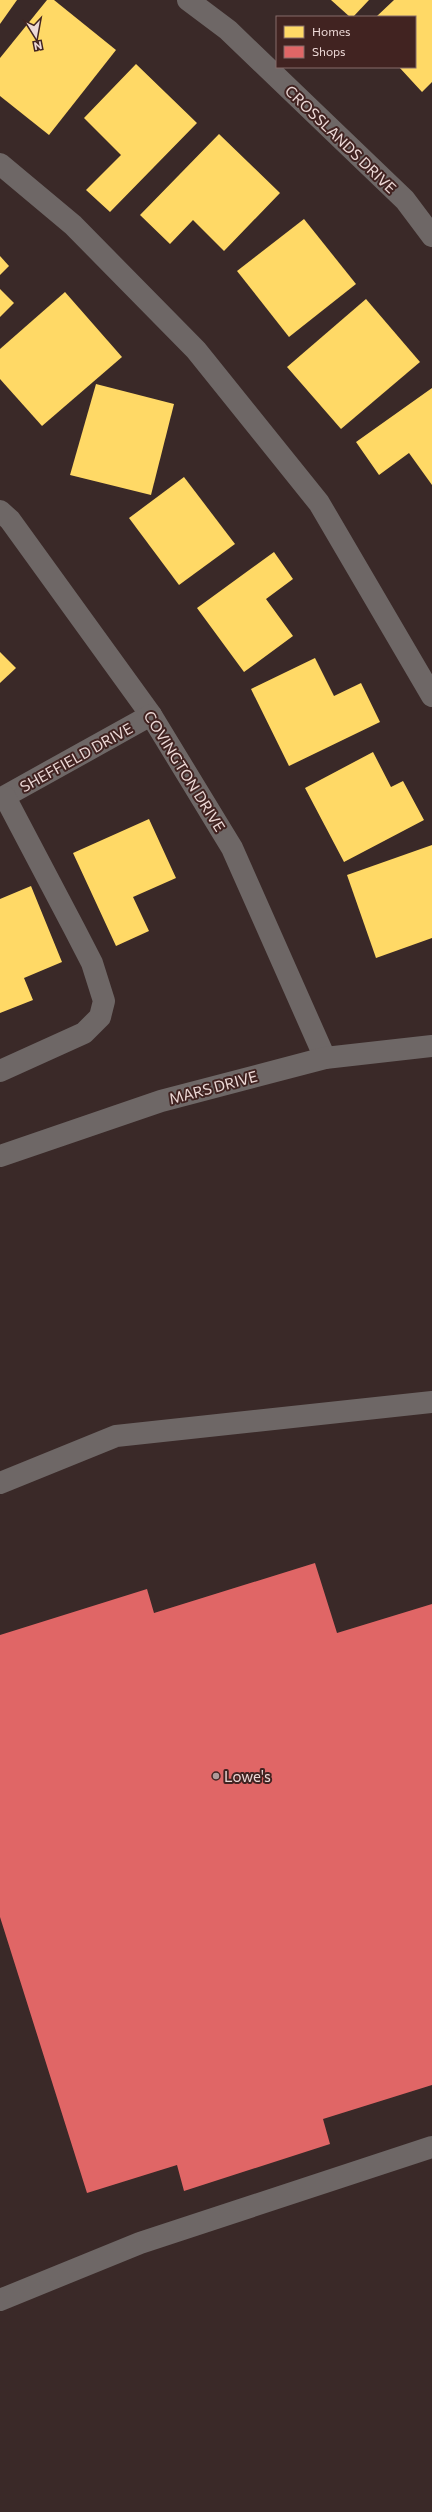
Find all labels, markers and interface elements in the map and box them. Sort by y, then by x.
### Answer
north arrow [16,16,56,56]
legend [276,16,416,68]
text: Homes [312,24,350,38]
text: N [33,39,43,53]
text: Shops [312,44,346,58]
street label: CROSSLANDS DRIVE [282,81,400,197]
street label: COVINGTON DRIVE [141,707,229,835]
street label: SHEFFIELD DRIVE [16,718,136,795]
street label: MARS DRIVE [167,1067,259,1107]
place label: Lowe's [224,1767,271,1785]
marker: Lowe's [211,1771,221,1781]

